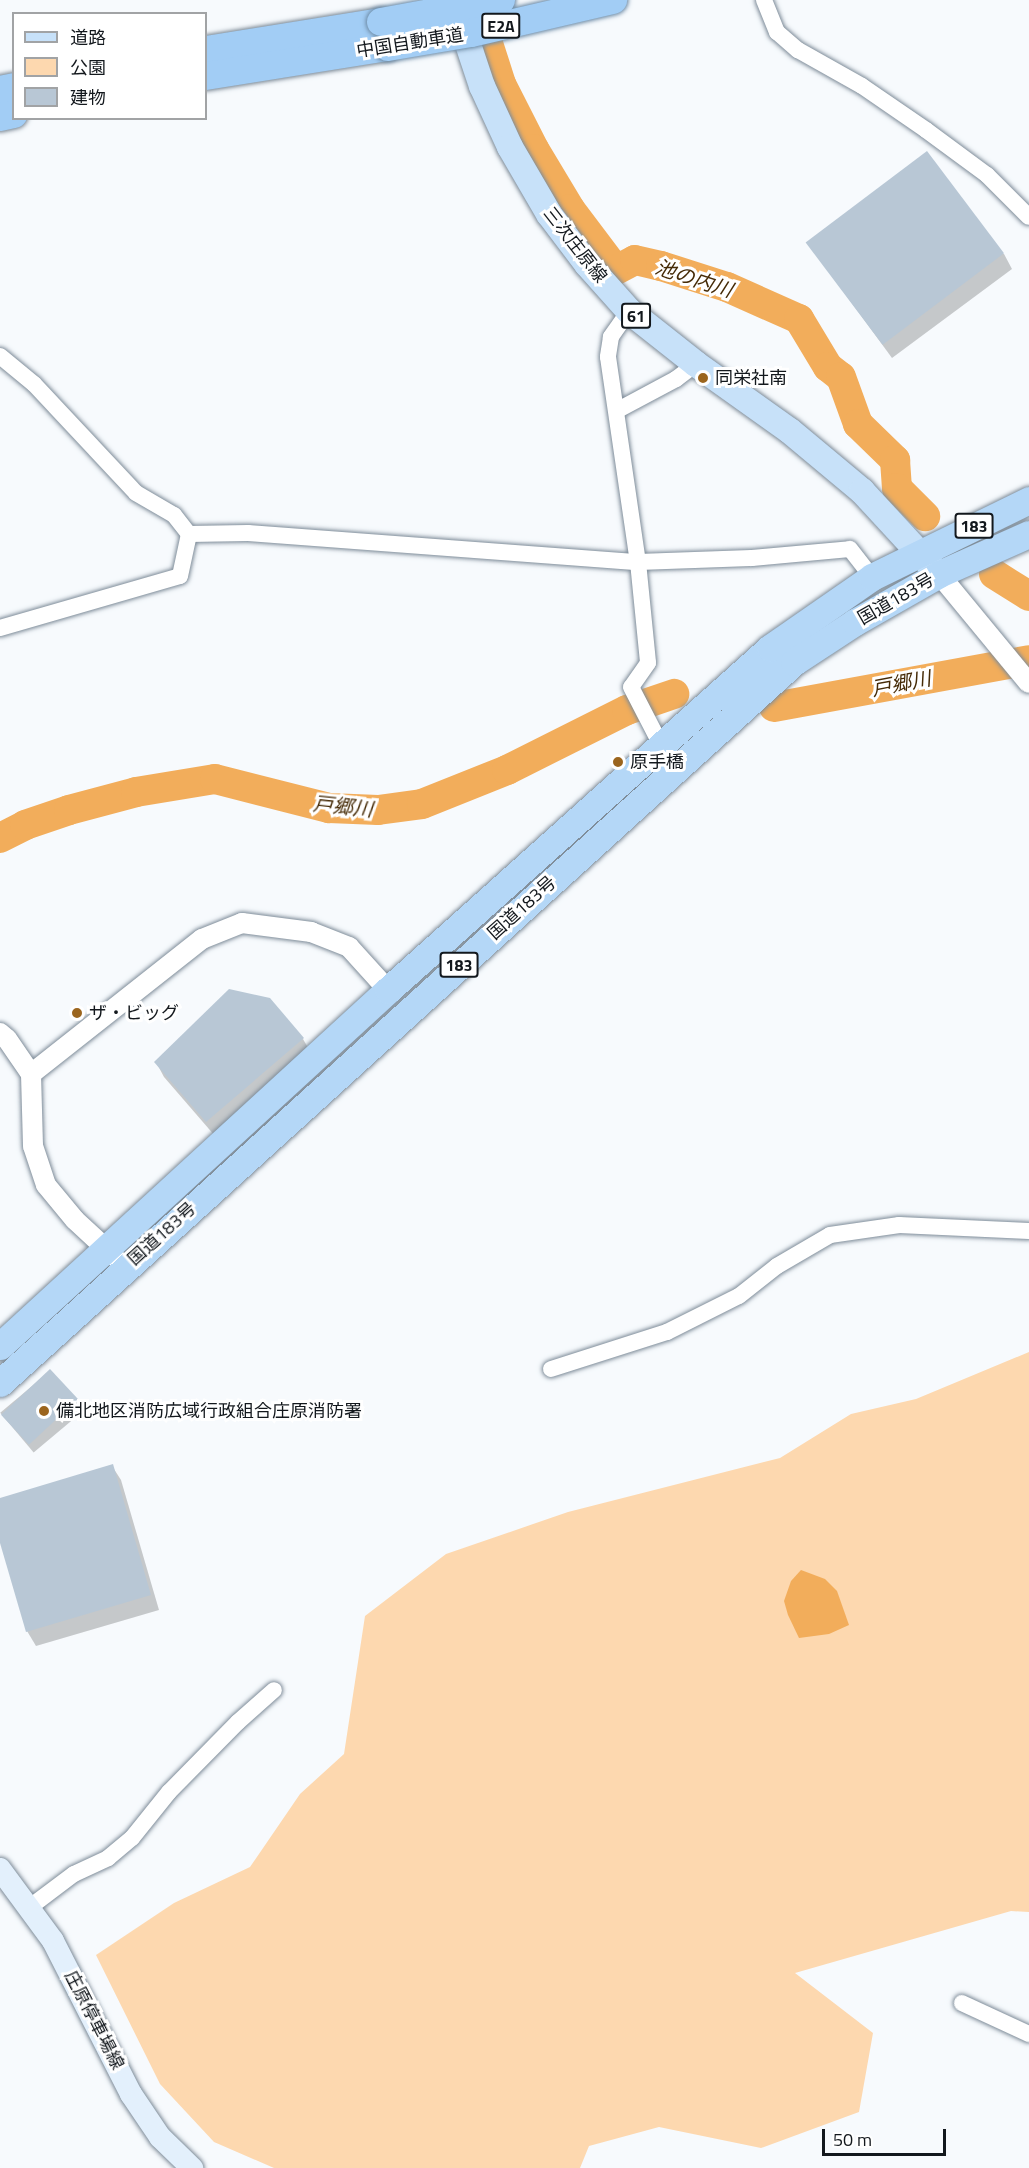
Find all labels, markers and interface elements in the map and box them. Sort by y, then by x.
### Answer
legend [12,12,207,120]
road number: E2A [480,13,522,39]
text: 道路 [70,24,106,51]
street label: 中国自動車道 [355,24,465,62]
text: 公園 [70,54,106,81]
text: 建物 [70,84,106,111]
street label: 三次庄原線 [539,203,611,287]
water label: 池の内川 [652,254,736,302]
road number: 61 [621,303,651,329]
place label: 同栄社南 [715,367,787,389]
marker: 同栄社南 [696,371,710,385]
road number: 183 [954,513,994,539]
street label: 国道183号 [854,569,938,629]
water label: 戸郷川 [869,665,933,701]
place label: 原手橋 [630,751,684,773]
marker: 原手橋 [611,755,625,769]
water label: 戸郷川 [312,791,374,821]
street label: 国道183号 [483,872,561,944]
road number: 183 [440,952,478,978]
place label: ザ・ビッグ [89,1002,179,1024]
marker: ザ・ビッグ [70,1006,84,1020]
street label: 国道183号 [123,1198,201,1270]
place label: 備北地区消防広域行政組合庄原消防署 [56,1400,362,1422]
marker: 備北地区消防広域行政組合庄原消防署 [37,1404,51,1418]
street label: 庄原停車場線 [60,1967,128,2073]
scale bar [825,2117,950,2155]
text: 50 m [833,2126,872,2153]

